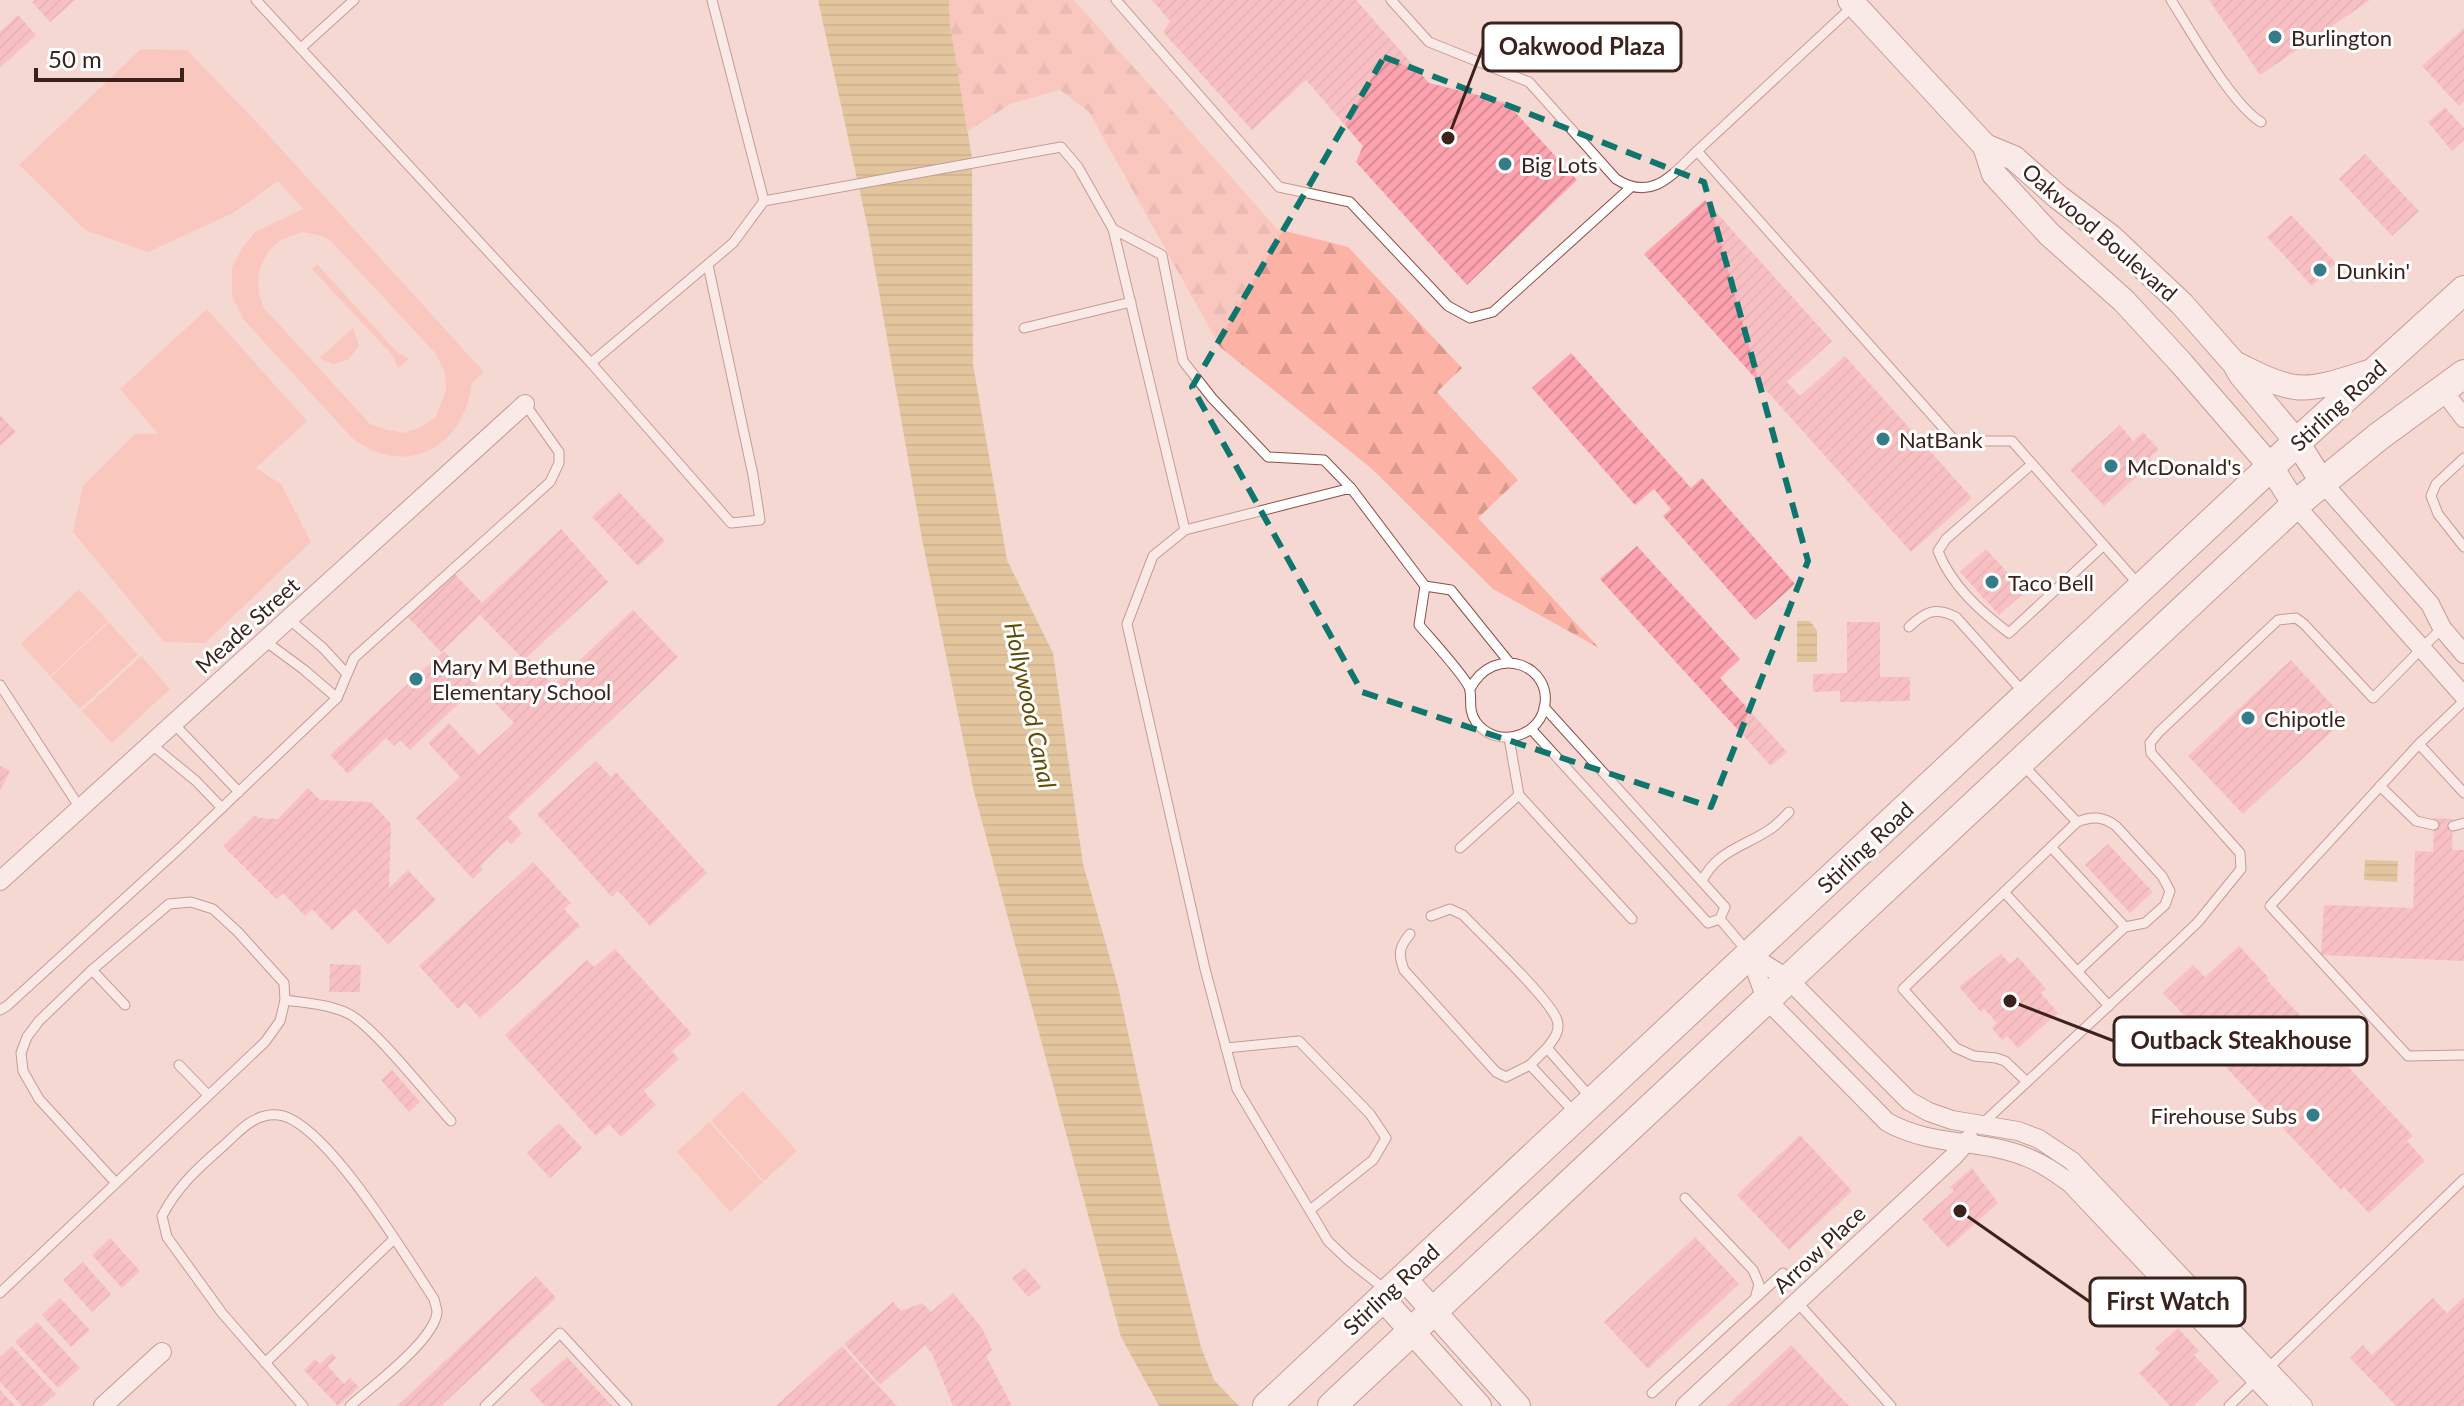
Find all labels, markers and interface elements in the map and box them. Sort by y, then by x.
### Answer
callout: Oakwood Plaza [1483,23,1681,71]
place label: Burlington [2291,24,2392,51]
marker: Burlington [2266,28,2284,46]
text: Oakwood Plaza [1499,31,1665,60]
scale bar [36,32,182,82]
text: 50 m [48,44,102,73]
place label: Big Lots [1521,151,1598,178]
marker: Big Lots [1496,155,1514,173]
street label: Oakwood Boulevard [2017,157,2183,307]
place label: Dunkin' [2336,257,2410,284]
marker: Dunkin' [2311,261,2329,279]
street label: Stirling Road [2284,354,2392,456]
place label: NatBank [1899,426,1983,453]
marker: NatBank [1874,430,1892,448]
place label: McDonald's [2127,453,2241,480]
marker: McDonald's [2102,457,2120,475]
place label: Taco Bell [2008,569,2094,596]
street label: Meade Street [190,571,304,679]
marker: Taco Bell [1983,573,2001,591]
water label: Hollywood Canal [999,619,1063,791]
place label: Mary M Bethune Elementary School [432,653,611,705]
marker: Mary M Bethune Elementary School [407,670,425,688]
place label: Chipotle [2264,705,2346,732]
marker: Chipotle [2239,709,2257,727]
street label: Stirling Road [1811,796,1919,898]
callout: Outback Steakhouse [2114,1017,2367,1065]
text: Outback Steakhouse [2130,1025,2352,1054]
place label: Firehouse Subs [2151,1102,2297,1129]
marker: Firehouse Subs [2304,1106,2322,1124]
street label: Arrow Place [1767,1199,1871,1299]
street label: Stirling Road [1337,1238,1445,1340]
callout: First Watch [2090,1278,2245,1326]
text: First Watch [2106,1286,2230,1315]

